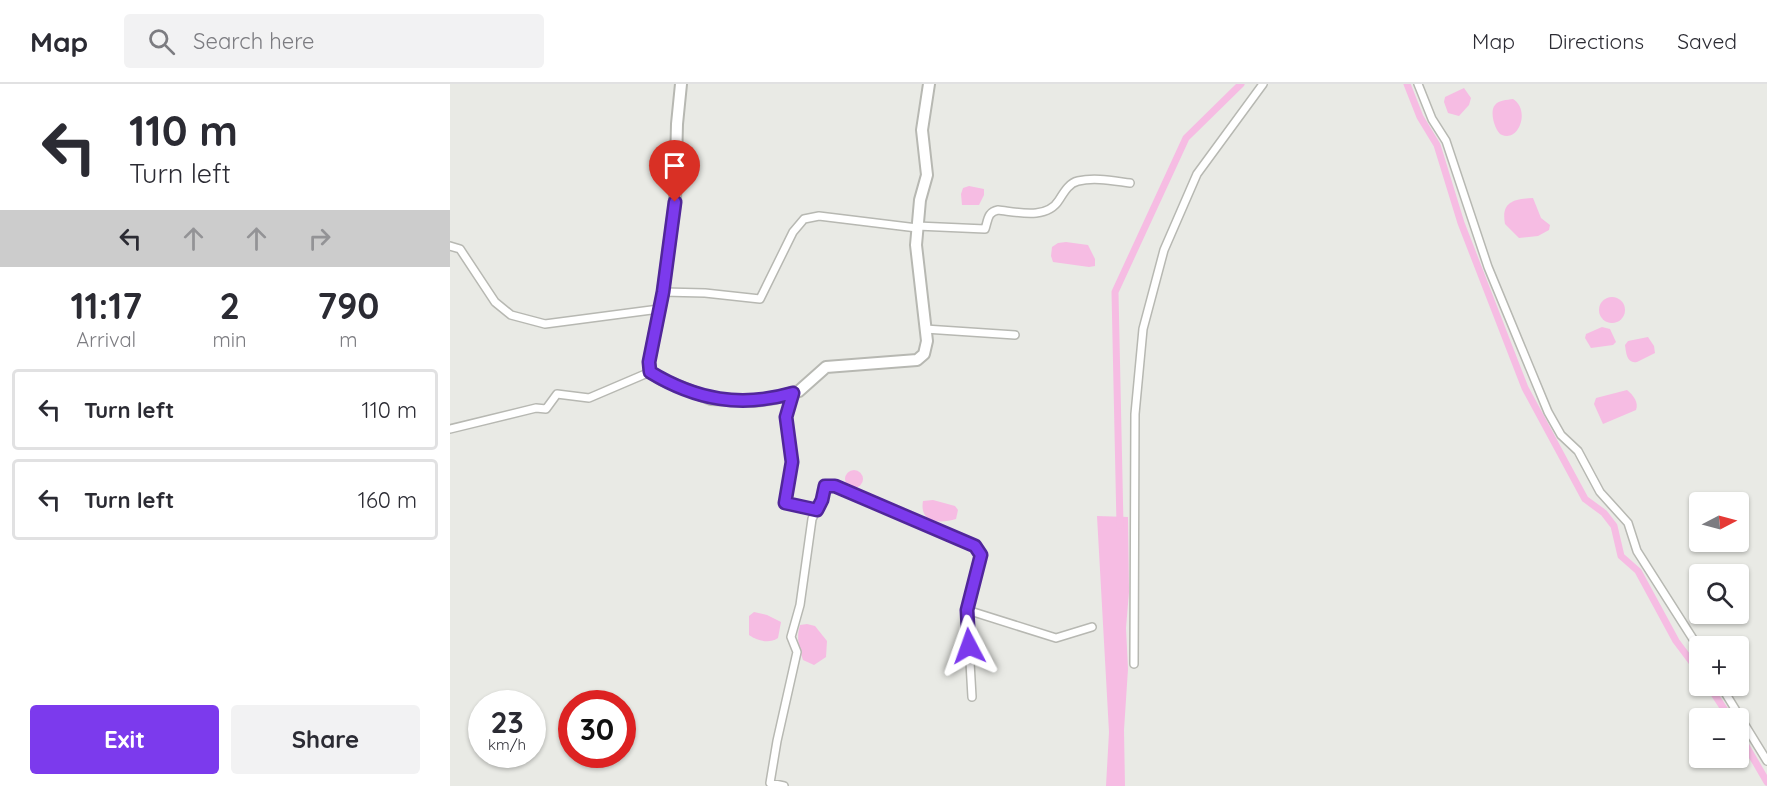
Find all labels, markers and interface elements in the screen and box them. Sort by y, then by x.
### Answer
search box [124,14,544,68]
text: Map [30,24,88,59]
icon: search [145,25,178,58]
text: Search here [193,27,315,55]
text: Map [1472,28,1515,54]
text: Directions [1548,28,1644,54]
text: Saved [1677,28,1737,54]
text: 110 m [129,104,238,157]
icon: left [30,108,108,186]
pin [649,140,700,202]
icon: arrive [658,149,691,182]
text: Turn left [129,156,231,190]
icon: left [114,222,147,255]
icon: ahead [177,222,210,255]
icon: ahead [240,222,273,255]
icon: right [303,222,336,255]
text: 11:17 [70,283,142,328]
text: 2 [219,283,240,328]
text: 790 [317,283,379,328]
text: Arrival [76,327,136,352]
text: min [213,327,247,352]
text: m [339,327,357,352]
icon: left [33,393,66,426]
text: Turn left [84,396,174,424]
text: 110 m [362,396,417,424]
icon: left [33,483,66,516]
text: Turn left [84,486,174,514]
text: 160 m [358,486,417,514]
north arrow [1689,492,1749,552]
map controls [1689,492,1749,768]
button: search [1689,564,1749,624]
position arrow [937,614,1001,678]
button: + [1689,636,1749,696]
speed limit sign: 30 [558,690,636,768]
text: 23 [490,703,524,741]
button: Exit [30,705,219,774]
button: Share [231,705,420,774]
button: − [1689,708,1749,768]
text: km/h [488,735,526,754]

